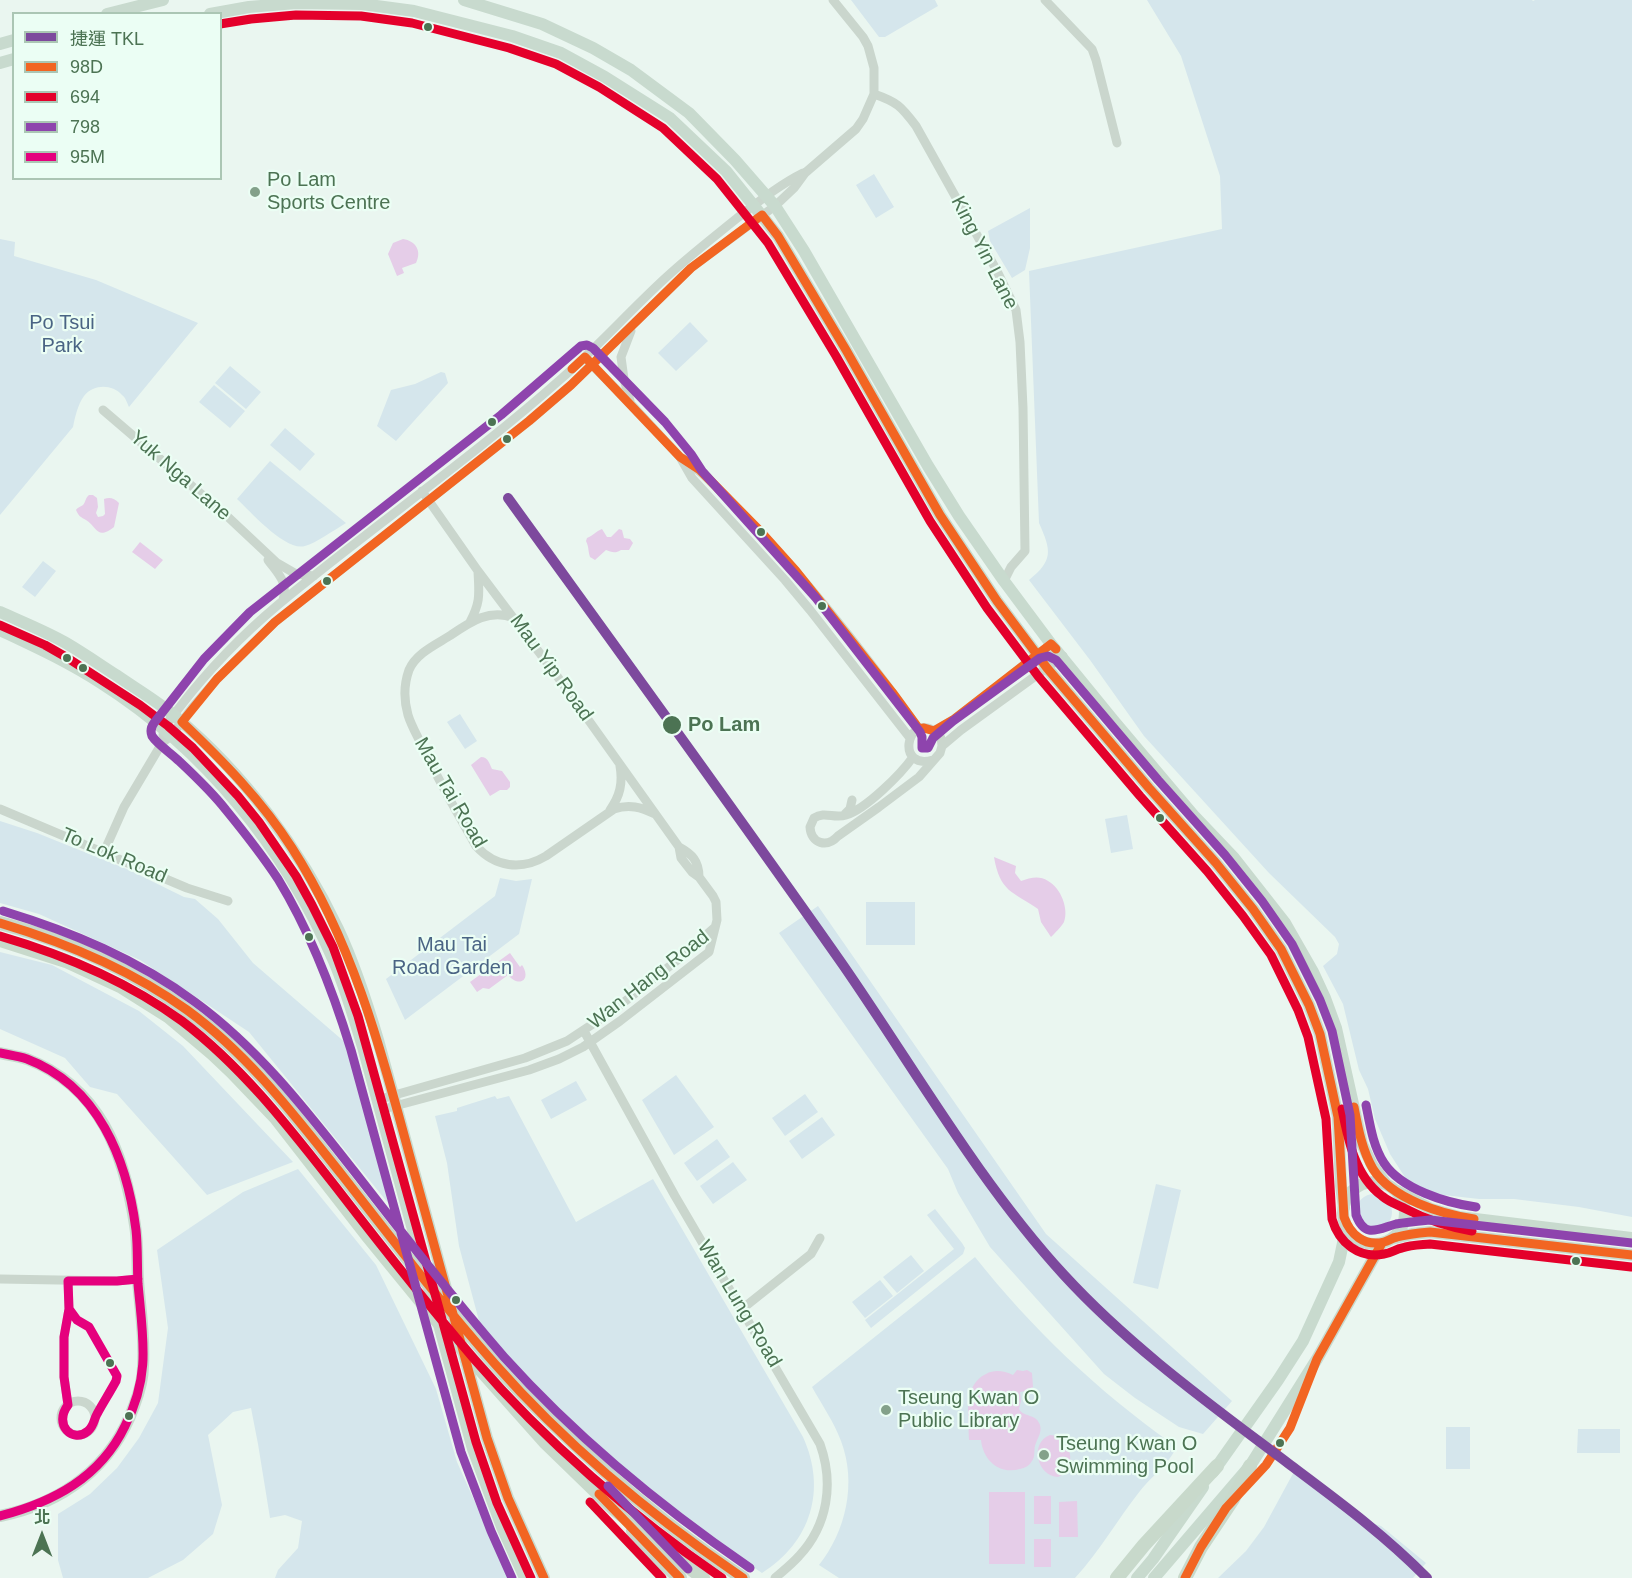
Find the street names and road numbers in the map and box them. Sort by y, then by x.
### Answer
street label: King Yin Lane [945,192,1023,314]
street label: Yuk Nga Lane [125,426,235,526]
street label: Mau Yip Road [504,610,598,726]
street label: Mau Tai Road [409,734,491,852]
street label: To Lok Road [58,823,170,889]
street label: Wan Hang Road [584,925,714,1035]
street label: Wan Lung Road [692,1236,786,1372]

